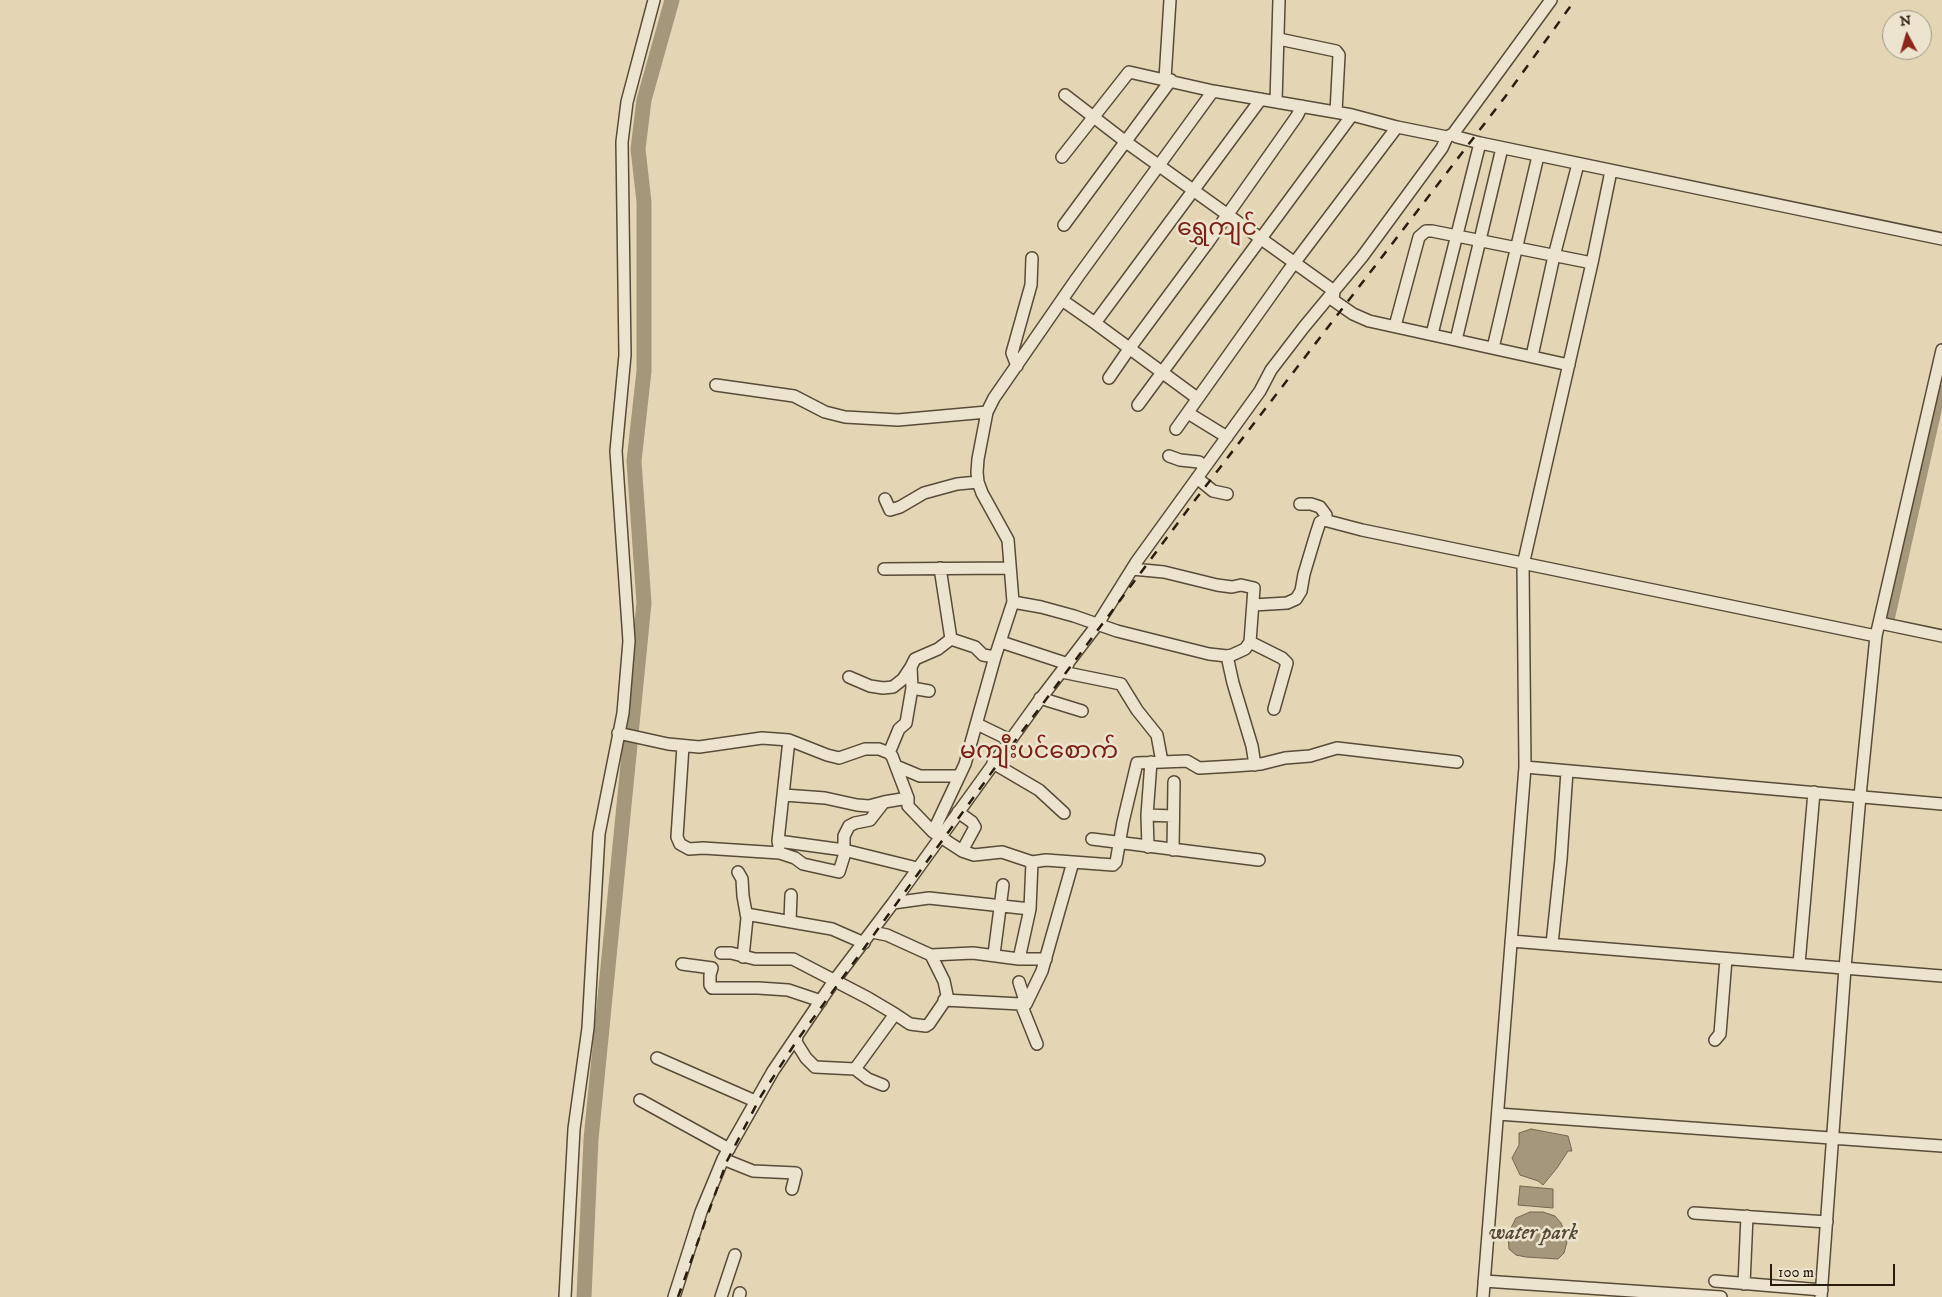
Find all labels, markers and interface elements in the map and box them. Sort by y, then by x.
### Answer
north arrow [1882,10,1932,60]
text: N [1899,12,1912,31]
district label: ရွှေကျင် [1177,216,1257,244]
district label: မကျီးပင်စောက် [960,739,1118,767]
water label: water park [1488,1221,1578,1247]
scale bar [1772,1254,1897,1286]
text: 100 m [1778,1263,1814,1282]

